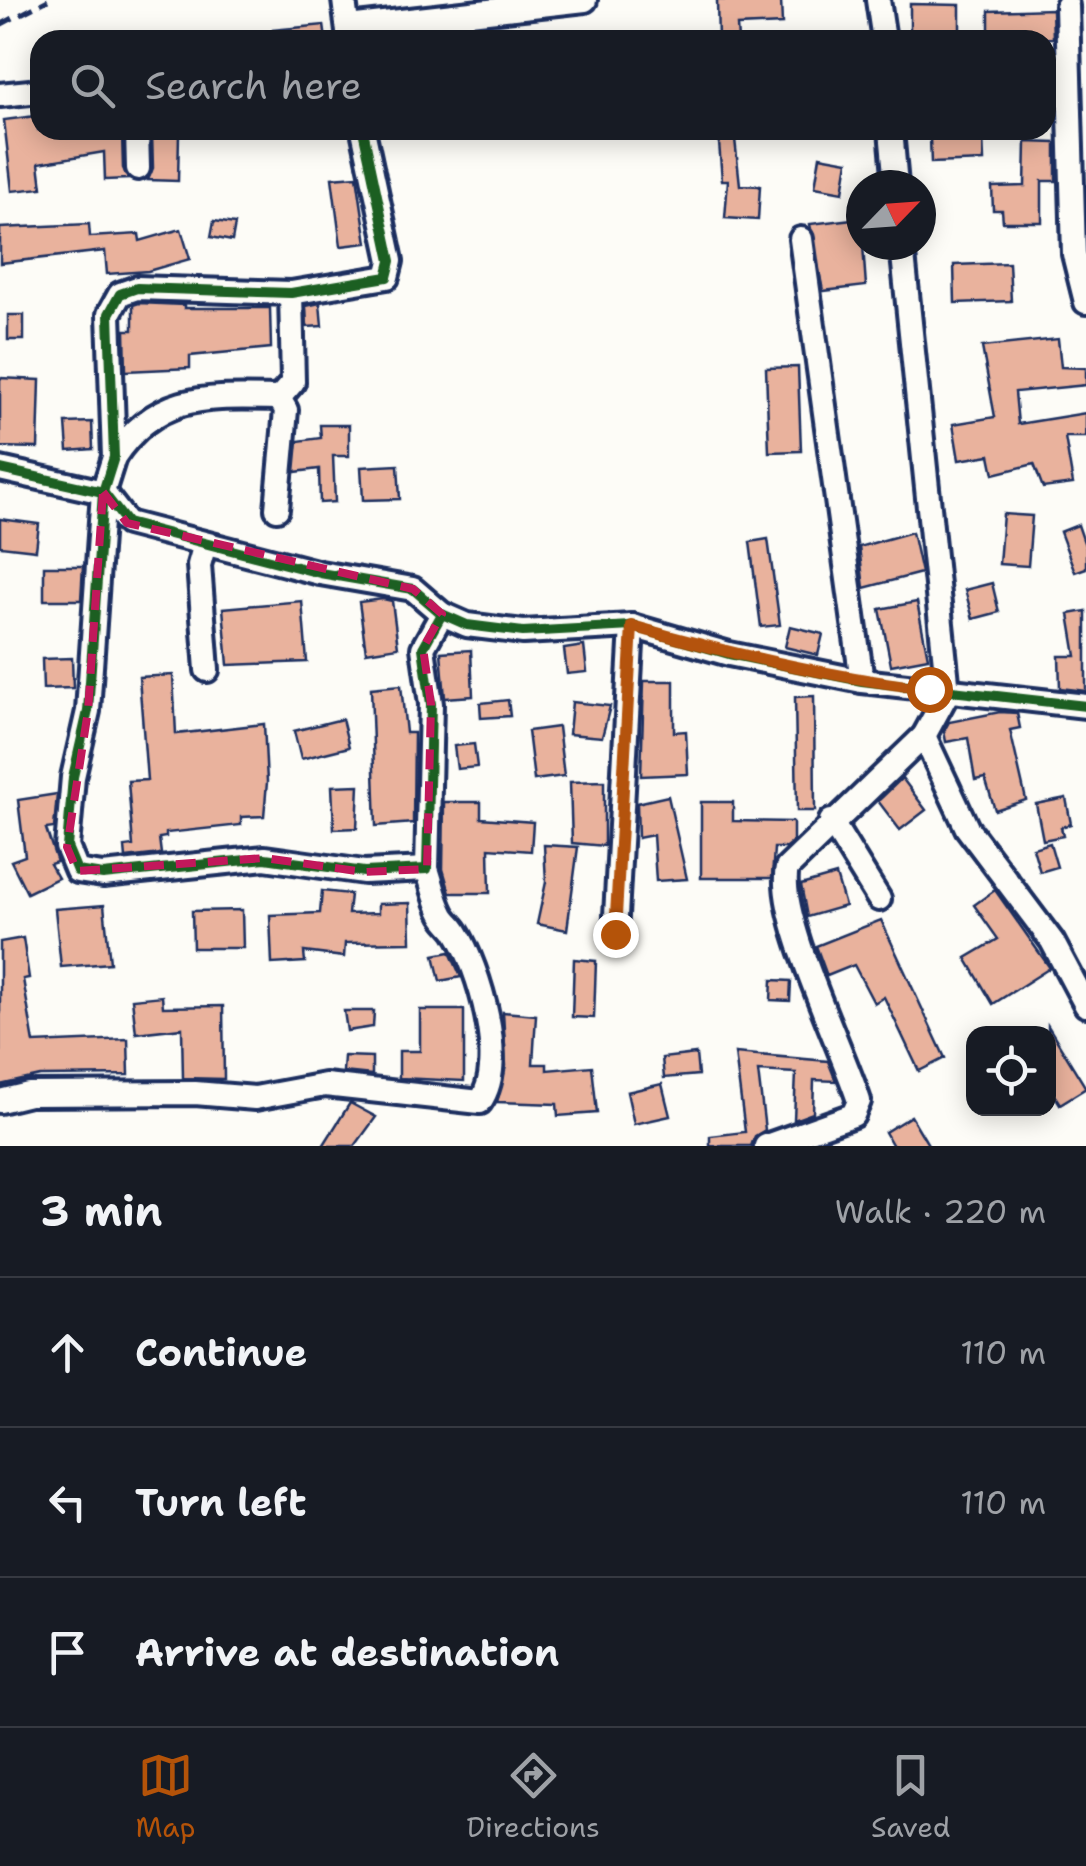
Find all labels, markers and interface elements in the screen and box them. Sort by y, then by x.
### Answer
search box [30,30,1056,140]
icon: search [65,58,120,113]
text: Search here [145,60,362,111]
north arrow [846,170,936,260]
route start [907,667,953,713]
route end [593,912,639,958]
map controls [966,1026,1056,1116]
button: locate [966,1026,1056,1116]
text: 3 min [40,1183,162,1239]
text: Walk · 220 m [835,1190,1046,1233]
icon: ahead [40,1325,95,1380]
text: Continue [135,1327,307,1378]
text: 110 m [960,1331,1046,1374]
icon: left [40,1475,95,1530]
text: Turn left [135,1477,307,1528]
text: 110 m [960,1481,1046,1524]
icon: arrive [40,1625,95,1680]
text: Arrive at destination [135,1627,559,1678]
tab: Map [136,1748,195,1846]
tab: Directions [466,1748,600,1846]
tab: Saved [871,1748,950,1846]

